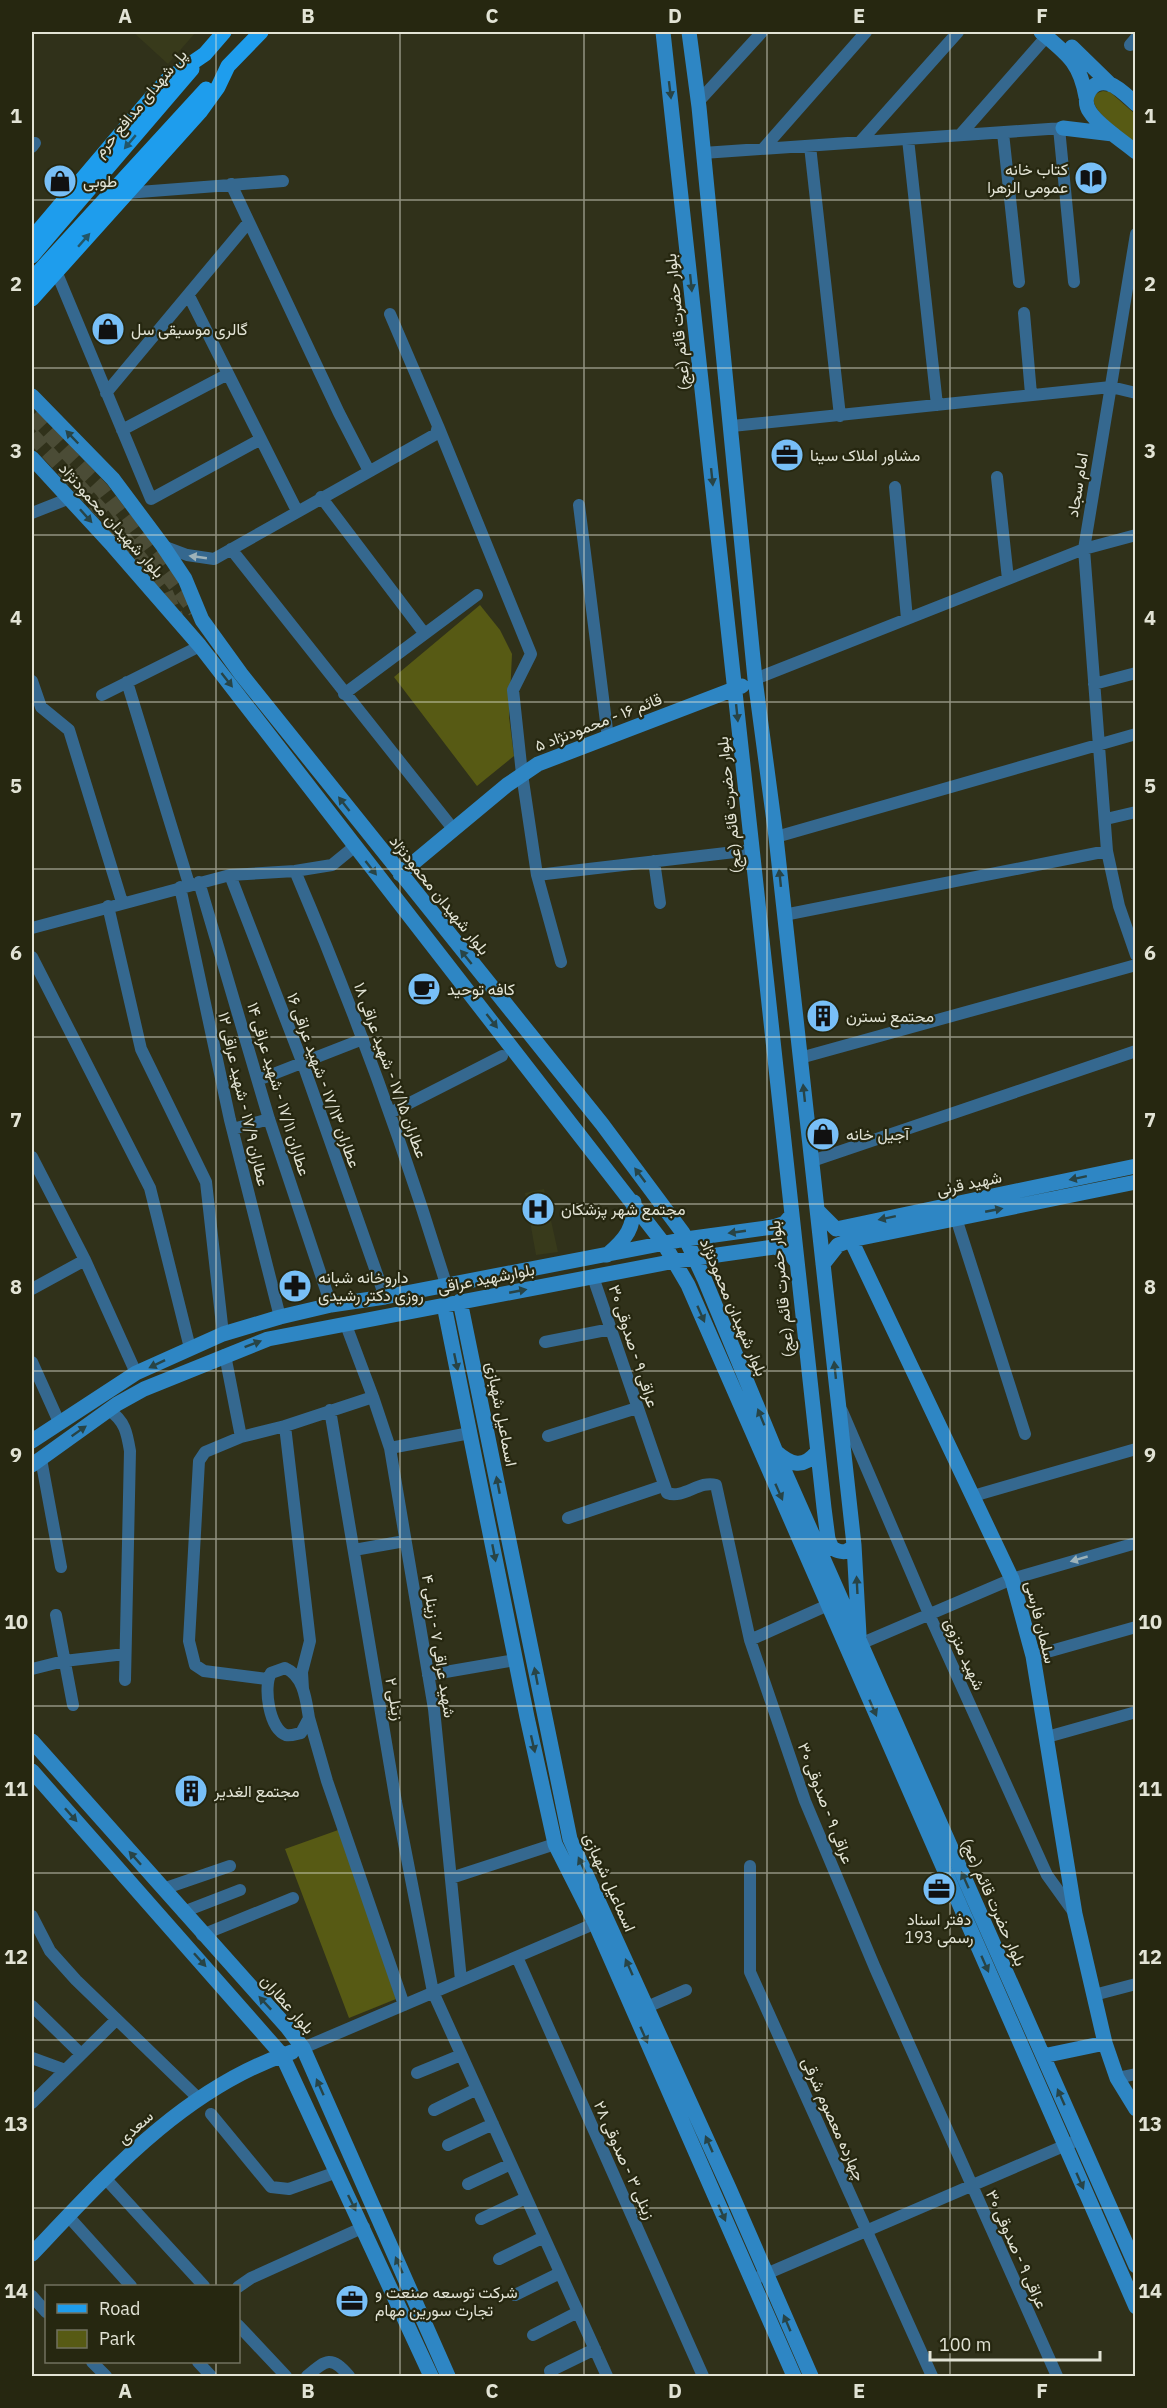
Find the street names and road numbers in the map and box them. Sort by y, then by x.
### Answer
street label: پل شهدای مدافع حرم [89,45,192,162]
street label: بلوار حضرت قائم (عج) [660,252,696,391]
street label: امام سجاد [1062,451,1093,519]
street label: بلوار شهیدان محمودنژاد [54,458,169,582]
street label: قائم ۱۶ - محمودنژاد ۵ [532,689,665,756]
street label: بلوار حضرت قائم (عج) [712,735,748,874]
street label: بلوار شهیدان محمودنژاد [385,831,494,959]
street label: عطاران ۱۷/۱۵ - شهید عراقی ۱۸ [349,979,432,1161]
street label: عطاران ۱۷/۱۳ - شهید عراقی ۱۶ [282,990,365,1171]
street label: عطاران ۱۷/۱۱ - شهید عراقی ۱۴ [242,1000,315,1178]
street label: عطاران ۱۷/۹ - شهید عراقی ۱۲ [213,1010,274,1188]
street label: شهید قرنی [935,1166,1004,1201]
street label: بلوار حضرت قائم (عج) [764,1219,800,1358]
street label: بلوار شهیدان محمودنژاد [695,1235,772,1379]
street label: بلوارشهید عراقی [436,1259,536,1298]
street label: عراقی ۹ - صدوقی ۳۰ [604,1282,663,1410]
street label: اسماعیل شهبازی [481,1360,522,1468]
street label: شهید عراقی ۷ - زینلی ۴ [417,1573,460,1719]
street label: سلمان فارسی [1020,1579,1061,1666]
street label: شهید منزوی [939,1615,990,1694]
street label: زینلی ۲ [380,1676,409,1722]
street label: عراقی ۹ - صدوقی ۳۰ [793,1740,858,1867]
street label: اسماعیل شهبازی [578,1830,641,1935]
street label: بلوار حضرت قائم (عج) [955,1835,1031,1970]
street label: بلوار عطاران [256,1970,319,2038]
street label: چهارده معصوم شرقی [796,2054,870,2185]
street label: زینلی ۳ - صدوقی ۲۸ [589,2098,660,2223]
street label: سعدی [113,2106,158,2149]
street label: عراقی ۹ - صدوقی ۳۰ [981,2186,1052,2312]

